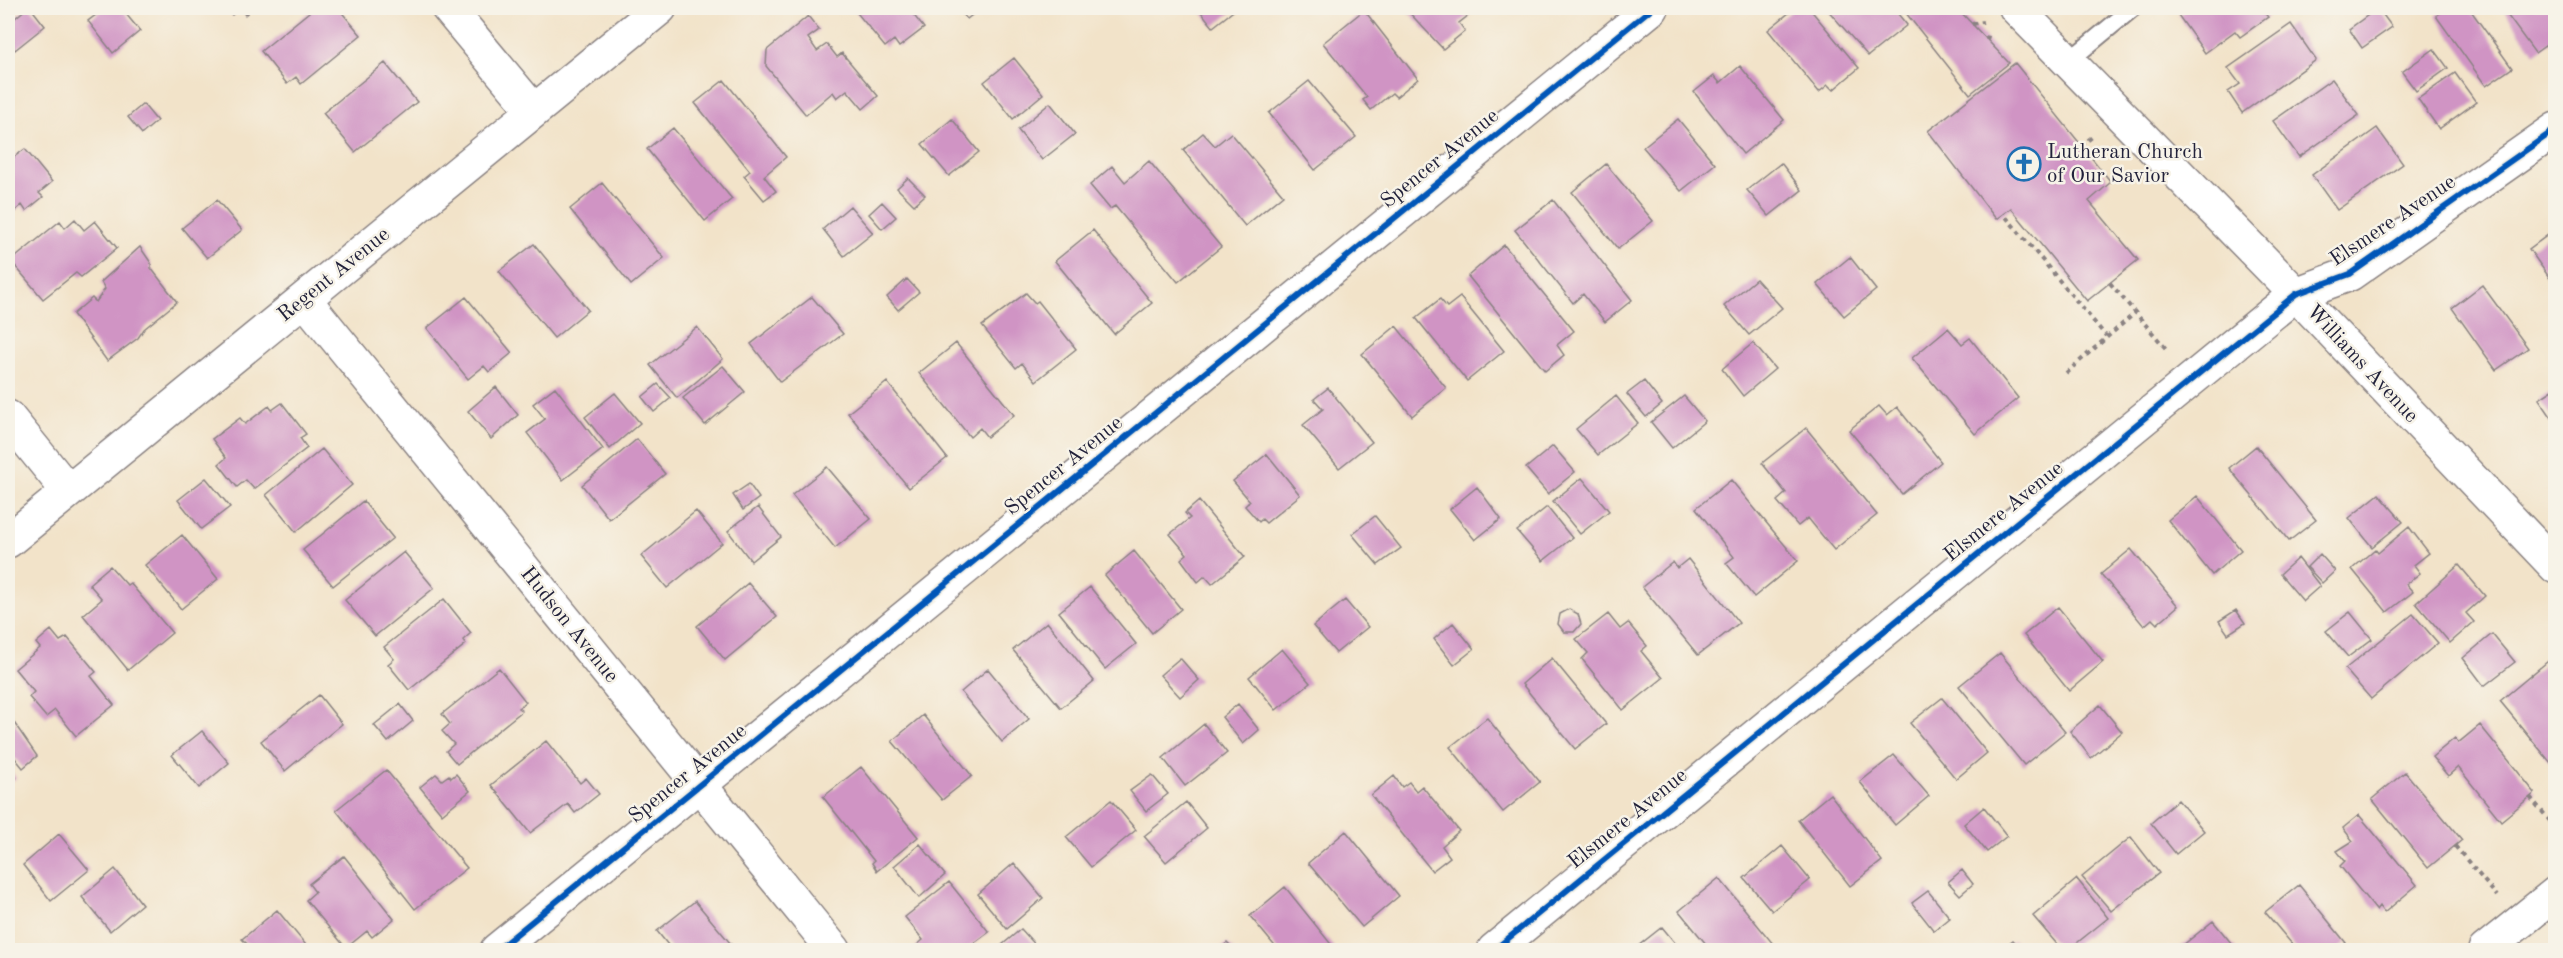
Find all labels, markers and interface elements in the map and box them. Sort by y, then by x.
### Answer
street label: Spencer Avenue [1377,105,1503,213]
place label: Lutheran Church of Our Savior [2047,142,2203,187]
church icon: Lutheran Church of Our Savior [2006,146,2042,182]
street label: Elsmere Avenue [2326,171,2460,271]
street label: Regent Avenue [274,224,394,326]
street label: Williams Avenue [2302,301,2422,427]
street label: Spencer Avenue [1001,412,1127,520]
street label: Elsmere Avenue [1940,458,2068,566]
street label: Hudson Avenue [516,563,622,687]
street label: Spencer Avenue [625,720,751,828]
street label: Elsmere Avenue [1564,765,1692,873]

